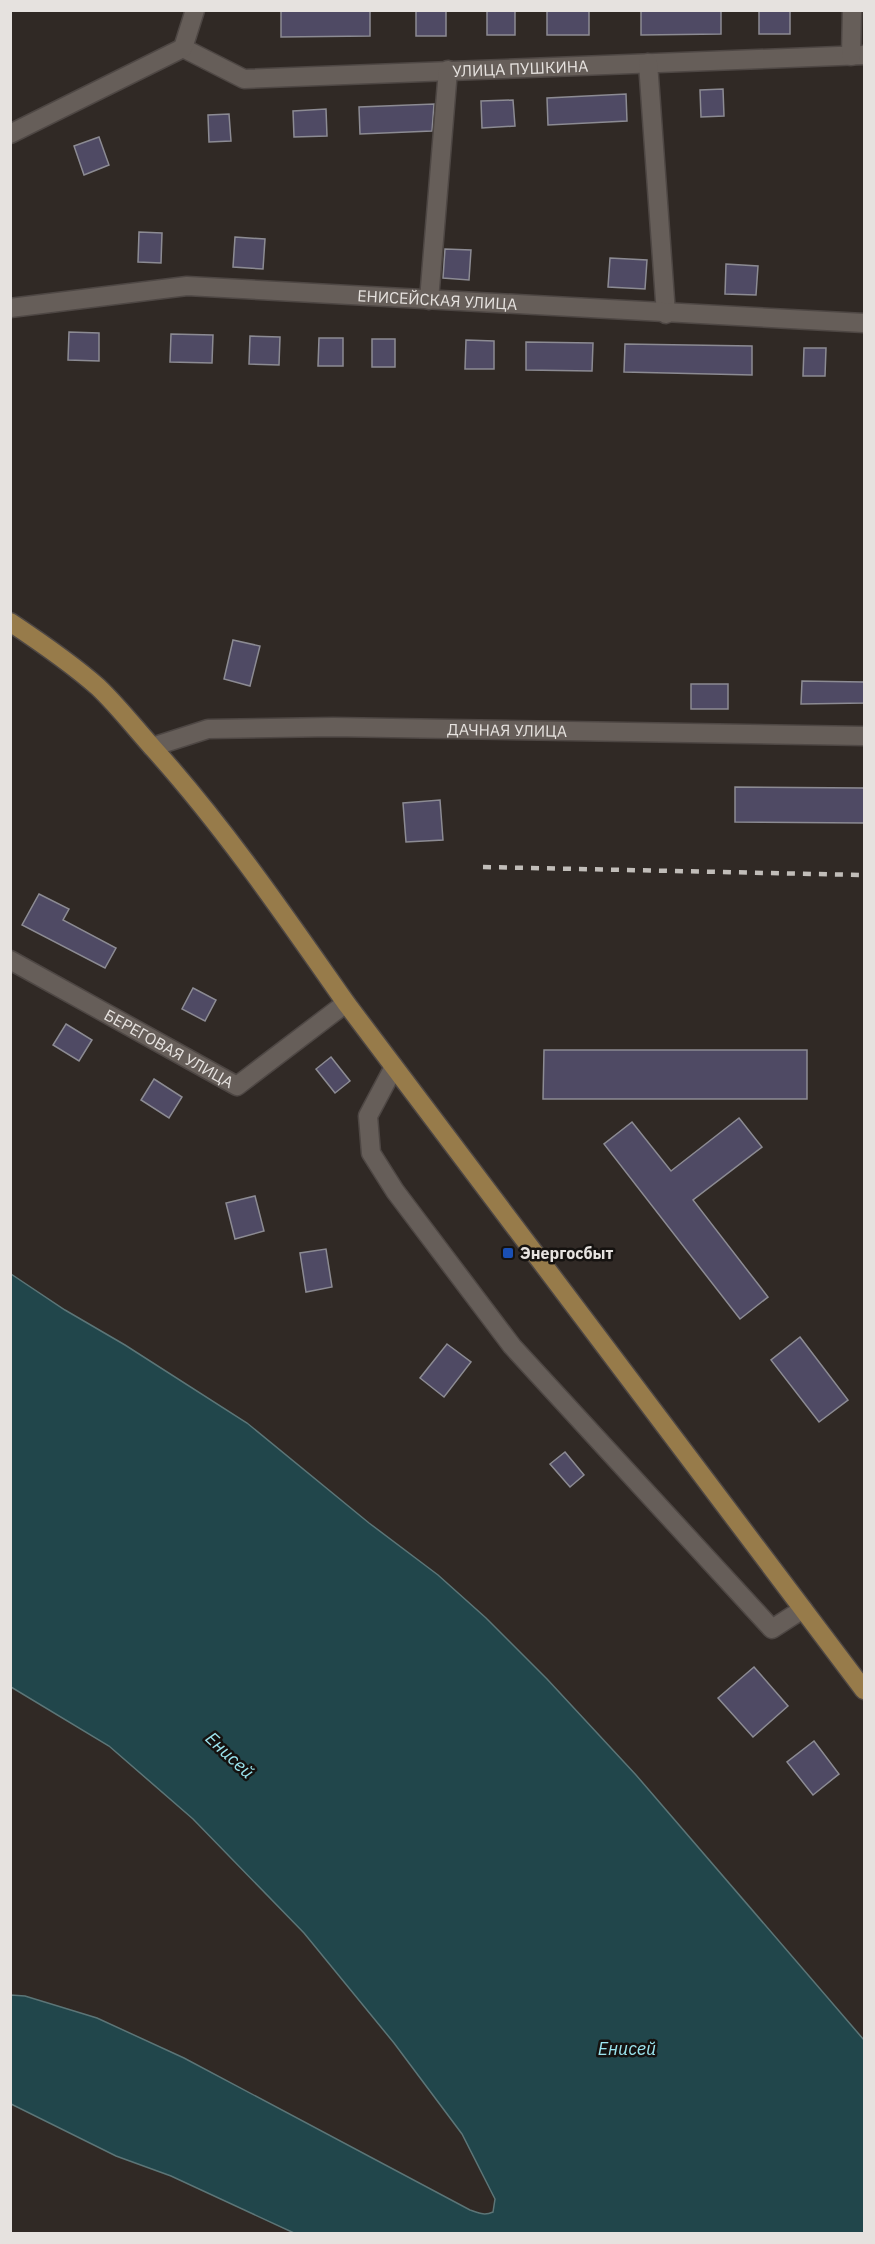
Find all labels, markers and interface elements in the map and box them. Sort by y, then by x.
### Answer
street label: УЛИЦА ПУШКИНА [452,56,589,81]
street label: ЕНИСЕЙСКАЯ УЛИЦА [357,285,518,314]
street label: ДАЧНАЯ УЛИЦА [447,719,567,741]
street label: БЕРЕГОВАЯ УЛИЦА [101,1004,237,1092]
place label: Энергосбыт [520,1243,614,1263]
marker: Энергосбыт [501,1246,515,1260]
water label: Енисей [201,1727,259,1783]
water label: Енисей [598,2037,656,2060]

